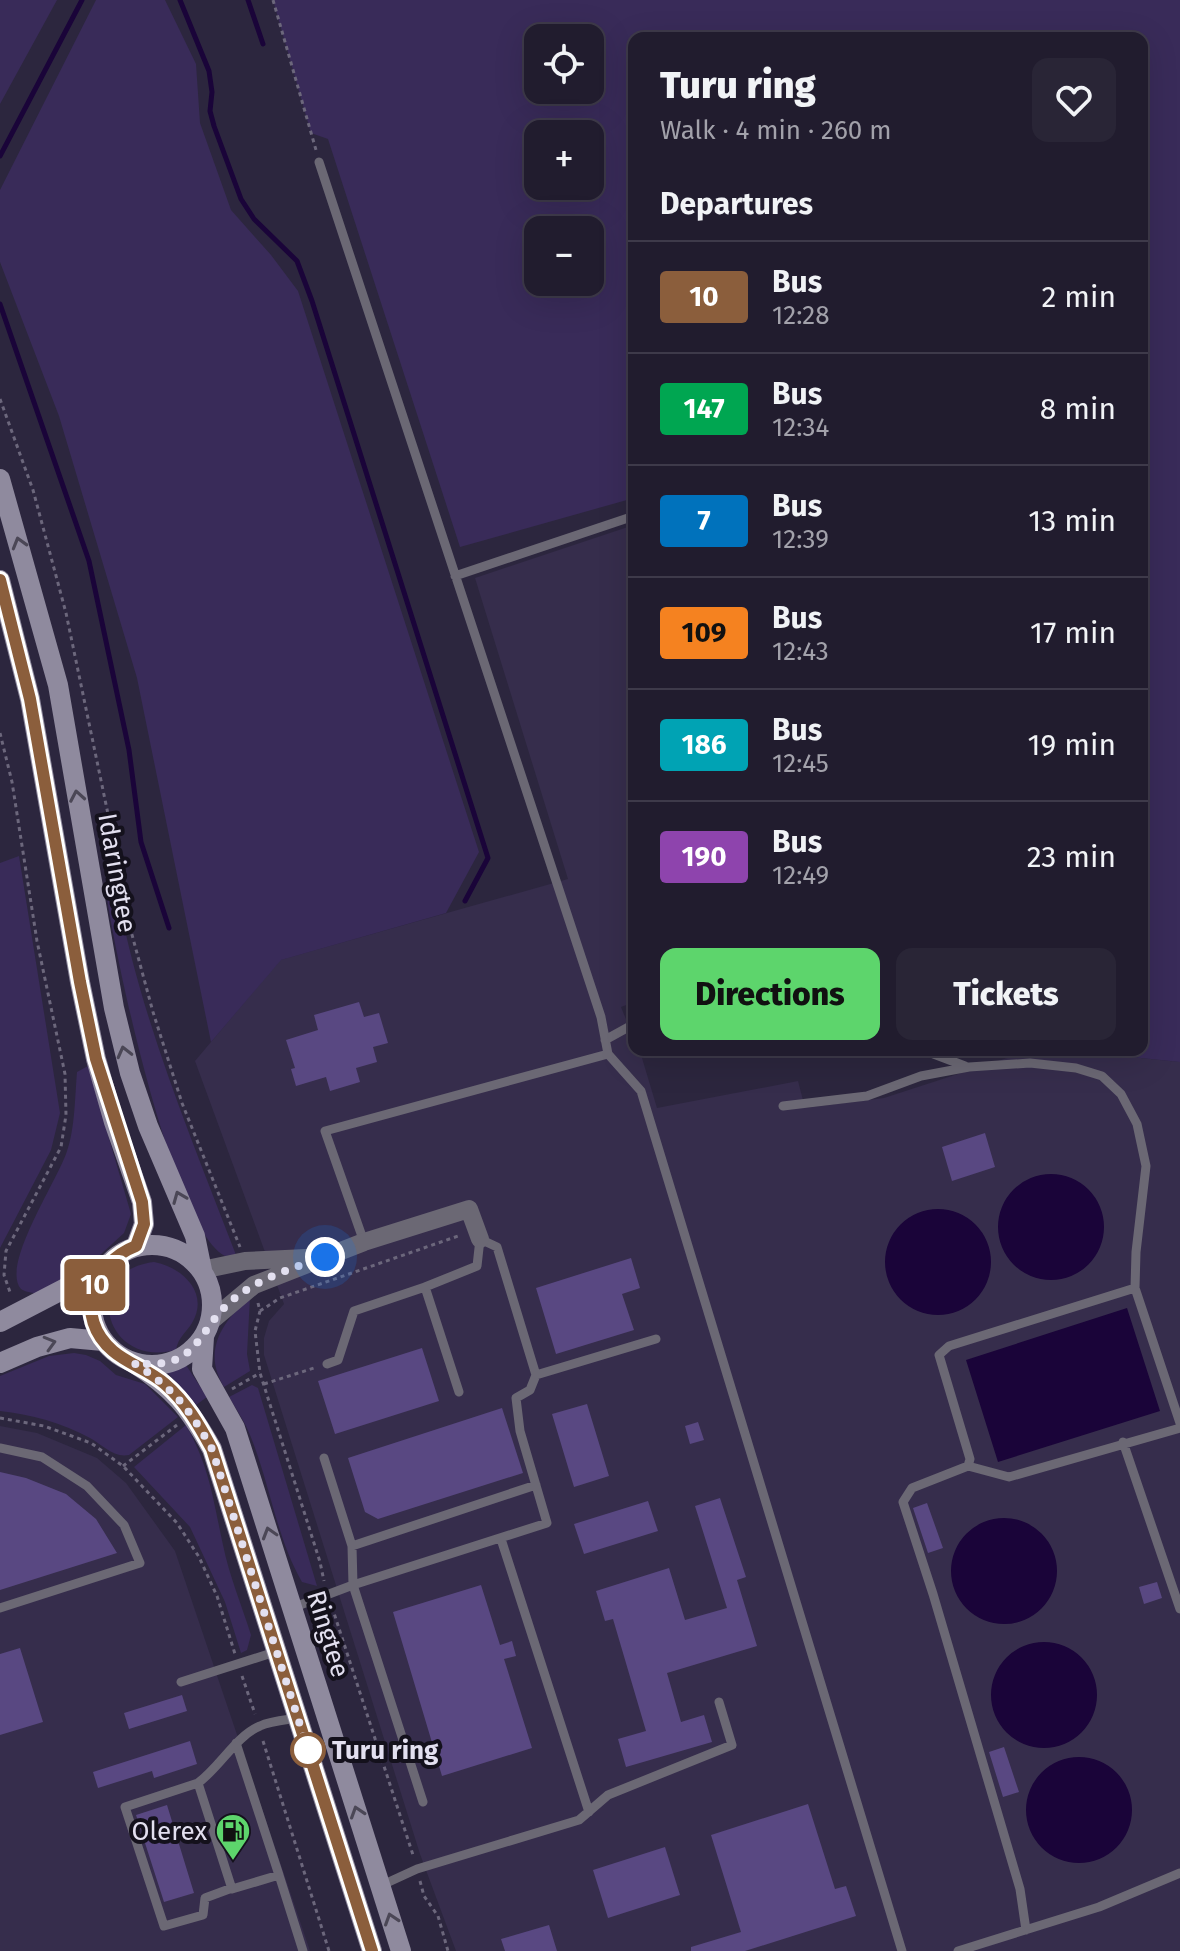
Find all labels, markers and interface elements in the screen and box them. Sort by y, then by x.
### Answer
map controls [524,24,604,296]
button: locate [524,24,604,104]
button: heart [1032,58,1116,142]
text: Turu ring [660,62,816,108]
text: Walk · 4 min · 260 m [660,115,892,146]
button: + [524,120,604,200]
text: Departures [660,186,813,222]
button: − [524,216,604,296]
text: Bus [772,264,822,300]
text: 2 min [1041,279,1116,315]
text: 10 [689,280,719,313]
text: 12:28 [772,300,830,331]
text: Bus [772,376,822,412]
text: 8 min [1040,391,1116,427]
text: 147 [683,392,725,425]
text: 12:34 [772,412,829,443]
text: Bus [772,488,822,524]
text: 13 min [1028,503,1116,539]
text: 7 [697,504,711,537]
text: 12:39 [772,524,829,555]
one-way arrow [12,537,28,551]
text: Bus [772,600,822,636]
text: 17 min [1030,615,1116,651]
text: 109 [682,616,726,649]
text: 12:43 [772,636,829,667]
text: Bus [772,712,822,748]
text: 19 min [1028,727,1116,763]
text: 186 [681,728,727,761]
text: 12:45 [772,748,829,779]
one-way arrow [70,789,87,803]
street label: Idaringtee [91,811,143,935]
text: Bus [772,824,822,860]
text: 23 min [1027,839,1116,875]
text: 190 [681,840,727,873]
text: 12:49 [772,860,829,891]
button: Directions [660,948,880,1040]
button: Tickets [896,948,1116,1040]
one-way arrow [117,1045,134,1059]
one-way arrow [172,1191,189,1205]
your location [305,1237,345,1277]
line badge: 10 [59,1259,131,1311]
text: 10 [80,1268,110,1301]
one-way arrow [43,1336,57,1353]
one-way arrow [262,1527,278,1541]
street label: Ringtee [300,1587,356,1681]
marker: Turu ring [291,1733,325,1767]
place label: Turu ring [332,1735,439,1766]
one-way arrow [350,1806,366,1819]
fuel station icon: Olerex [214,1812,252,1862]
place label: Olerex [132,1816,207,1847]
one-way arrow [384,1912,400,1926]

